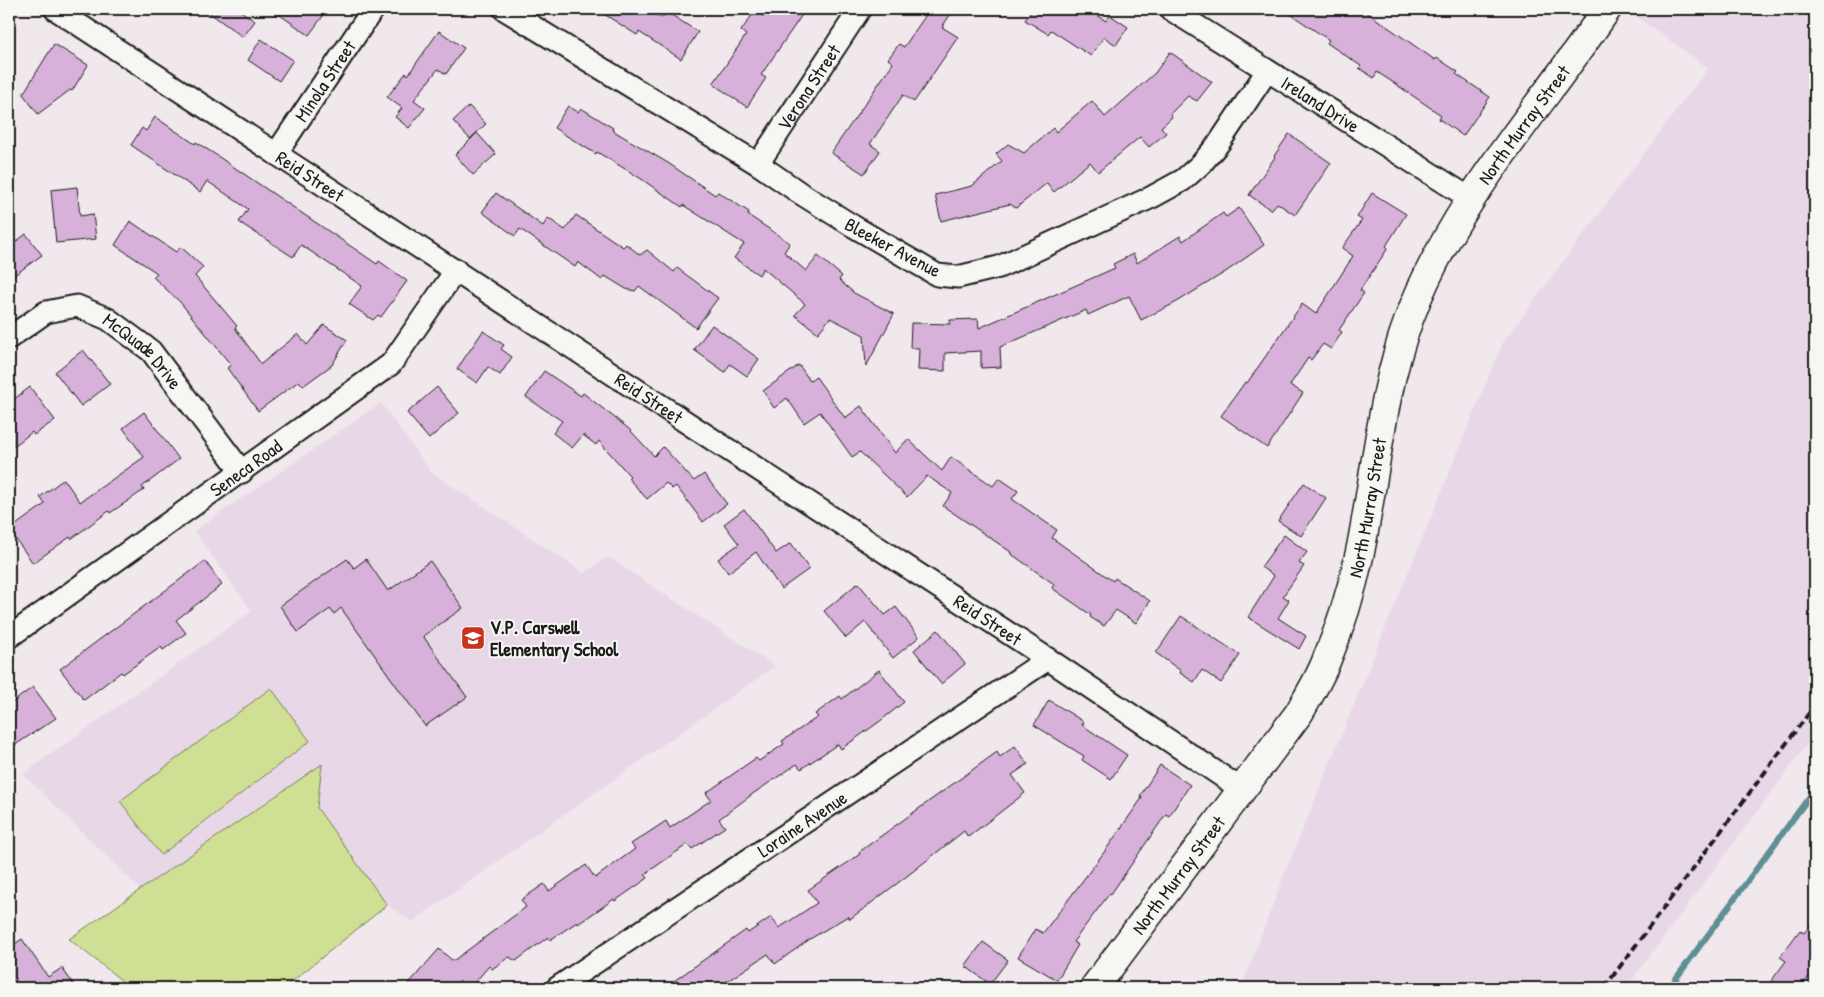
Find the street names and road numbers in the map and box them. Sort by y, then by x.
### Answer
street label: Minola Street [288,35,362,127]
street label: Verona Street [771,39,847,135]
street label: North Murray Street [1471,59,1576,189]
street label: Ireland Drive [1276,70,1365,139]
street label: Reid Street [271,144,350,208]
street label: Bleeker Avenue [840,211,946,283]
street label: McQuade Drive [98,307,188,395]
street label: Reid Street [610,366,689,430]
street label: Seneca Road [204,433,287,502]
street label: North Murray Street [1342,435,1392,580]
street label: Reid Street [949,588,1027,652]
street label: Loraine Avenue [752,784,852,863]
street label: North Murray Street [1125,810,1231,940]

